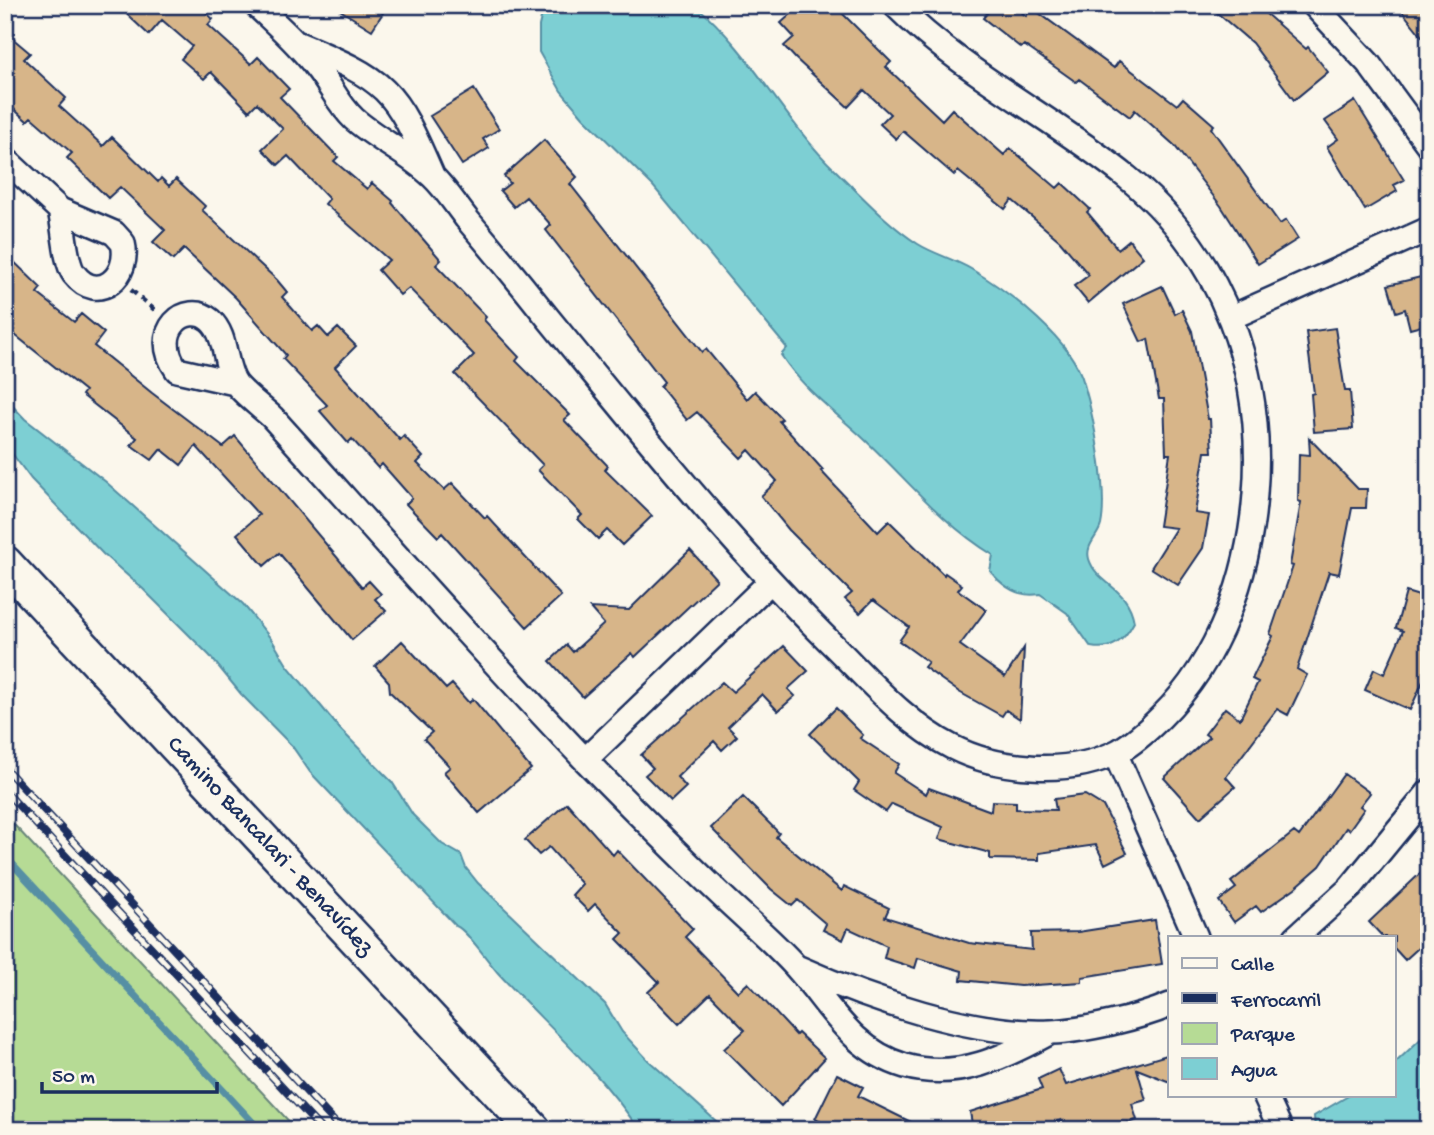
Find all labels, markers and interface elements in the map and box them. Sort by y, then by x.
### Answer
street label: Camino Bancalari - Benavídez [160,731,380,964]
legend [1168,936,1396,1096]
text: Calle [1231,954,1275,979]
text: Ferrocarril [1230,990,1321,1015]
text: Parque [1230,1024,1296,1049]
scale bar [42,1051,217,1095]
text: Agua [1231,1060,1278,1085]
text: 50 m [52,1066,95,1091]

